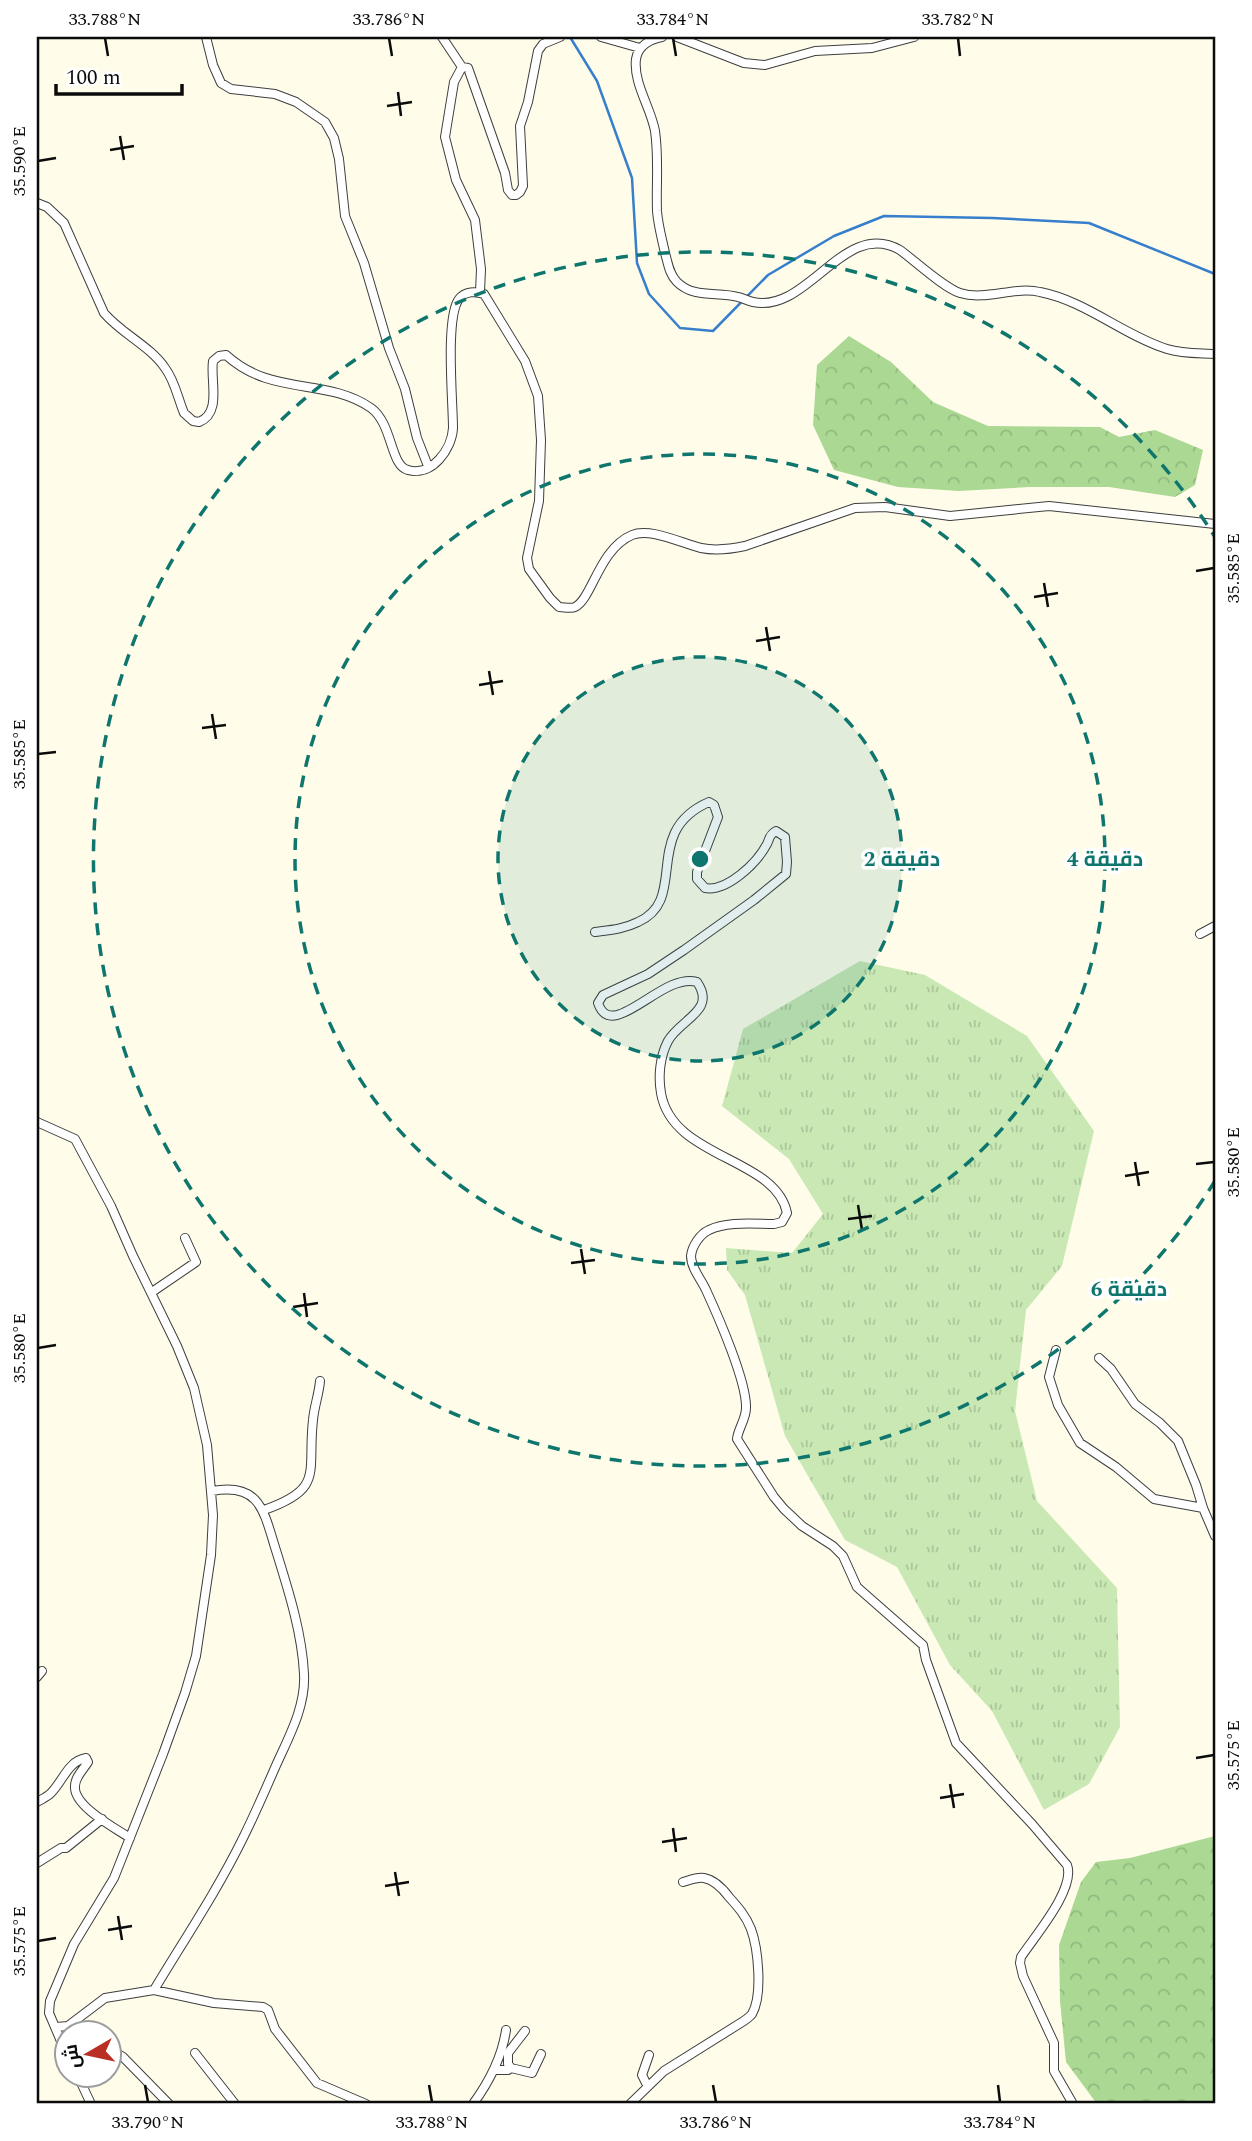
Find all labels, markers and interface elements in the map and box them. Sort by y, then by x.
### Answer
text: 33.788°N [69,6,141,33]
text: 33.786°N [353,6,425,33]
text: 33.784°N [637,6,709,33]
text: 33.782°N [922,6,994,33]
scale bar [56,52,182,96]
text: 100 m [66,62,121,94]
text: 35.590°E [6,126,33,196]
text: 35.585°E [1220,533,1247,603]
text: 35.585°E [6,719,33,789]
text: 2 دقيقة [864,844,940,876]
text: 4 دقيقة [1067,844,1143,876]
centre of rings [688,847,712,871]
text: 35.580°E [1220,1127,1247,1197]
text: 6 دقيقة [1091,1274,1167,1306]
text: 35.580°E [6,1313,33,1383]
text: 35.575°E [1220,1720,1247,1790]
text: 35.575°E [6,1906,33,1976]
north arrow [52,2018,122,2088]
text: ش [56,2042,89,2071]
text: 33.790°N [112,2109,184,2136]
text: 33.788°N [396,2109,468,2136]
text: 33.786°N [680,2109,752,2136]
text: 33.784°N [964,2109,1036,2136]

